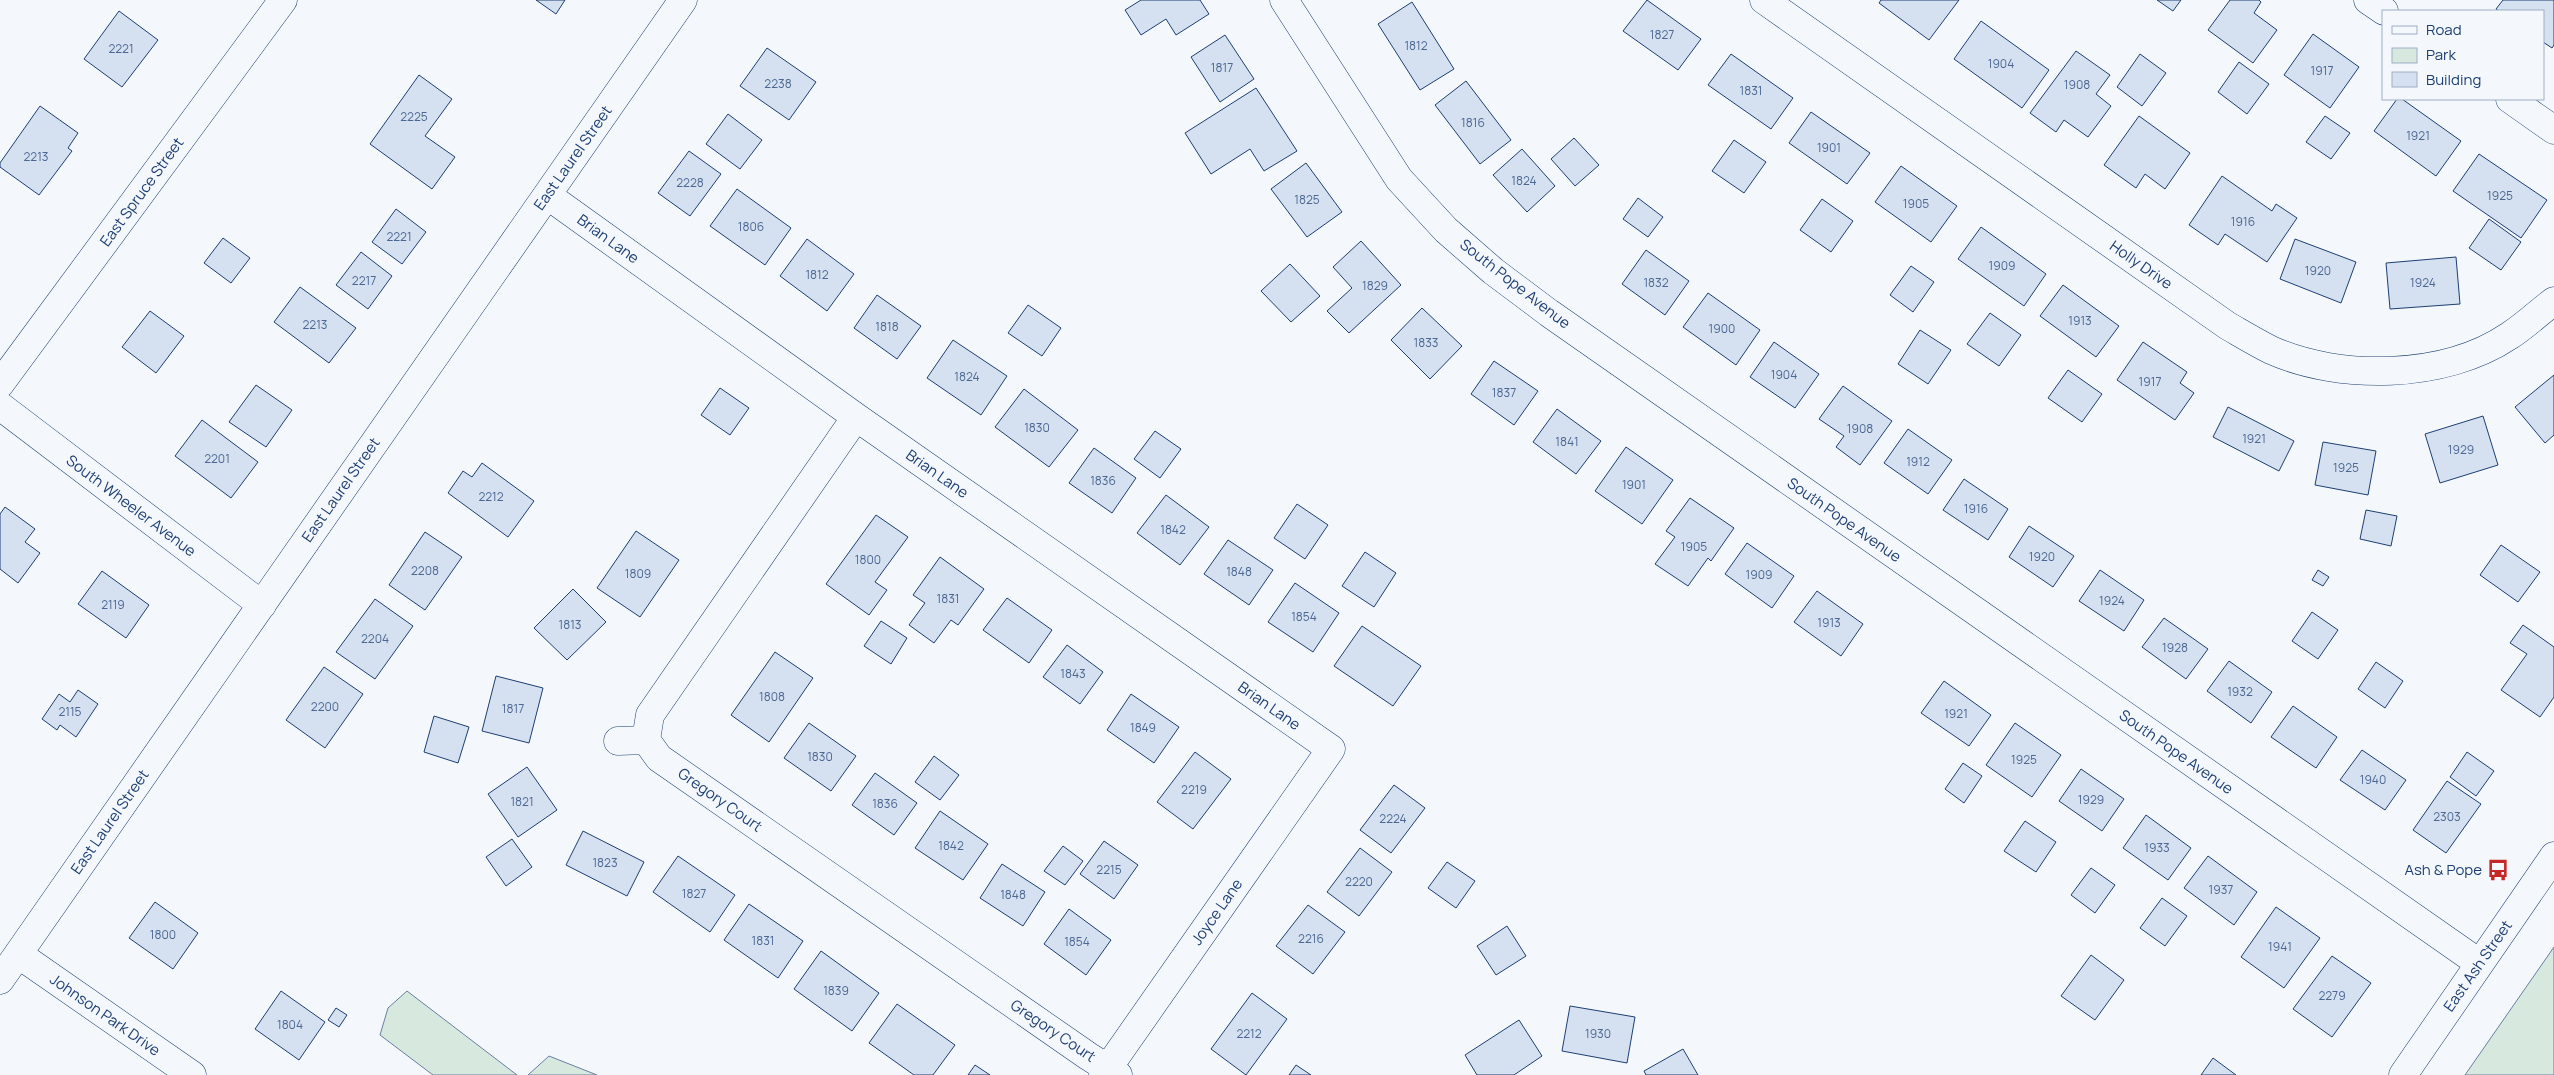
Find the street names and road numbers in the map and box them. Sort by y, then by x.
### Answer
street label: East Laurel Street [529,101,617,214]
street label: East Spruce Street [95,133,188,251]
street label: Brian Lane [573,209,644,268]
street label: South Pope Avenue [1456,234,1575,334]
street label: Holly Drive [2106,235,2177,294]
street label: East Laurel Street [297,433,385,546]
street label: Brian Lane [902,444,973,503]
street label: South Wheeler Avenue [62,450,201,562]
street label: South Pope Avenue [1783,472,1906,567]
street label: Brian Lane [1234,676,1305,735]
street label: South Pope Avenue [2115,704,2238,799]
street label: Gregory Court [674,763,767,836]
street label: East Laurel Street [66,765,154,878]
street label: Joyce Lane [1186,874,1247,949]
street label: East Ash Street [2438,916,2517,1016]
street label: Johnson Park Drive [46,969,165,1061]
street label: Gregory Court [1007,994,1100,1067]

